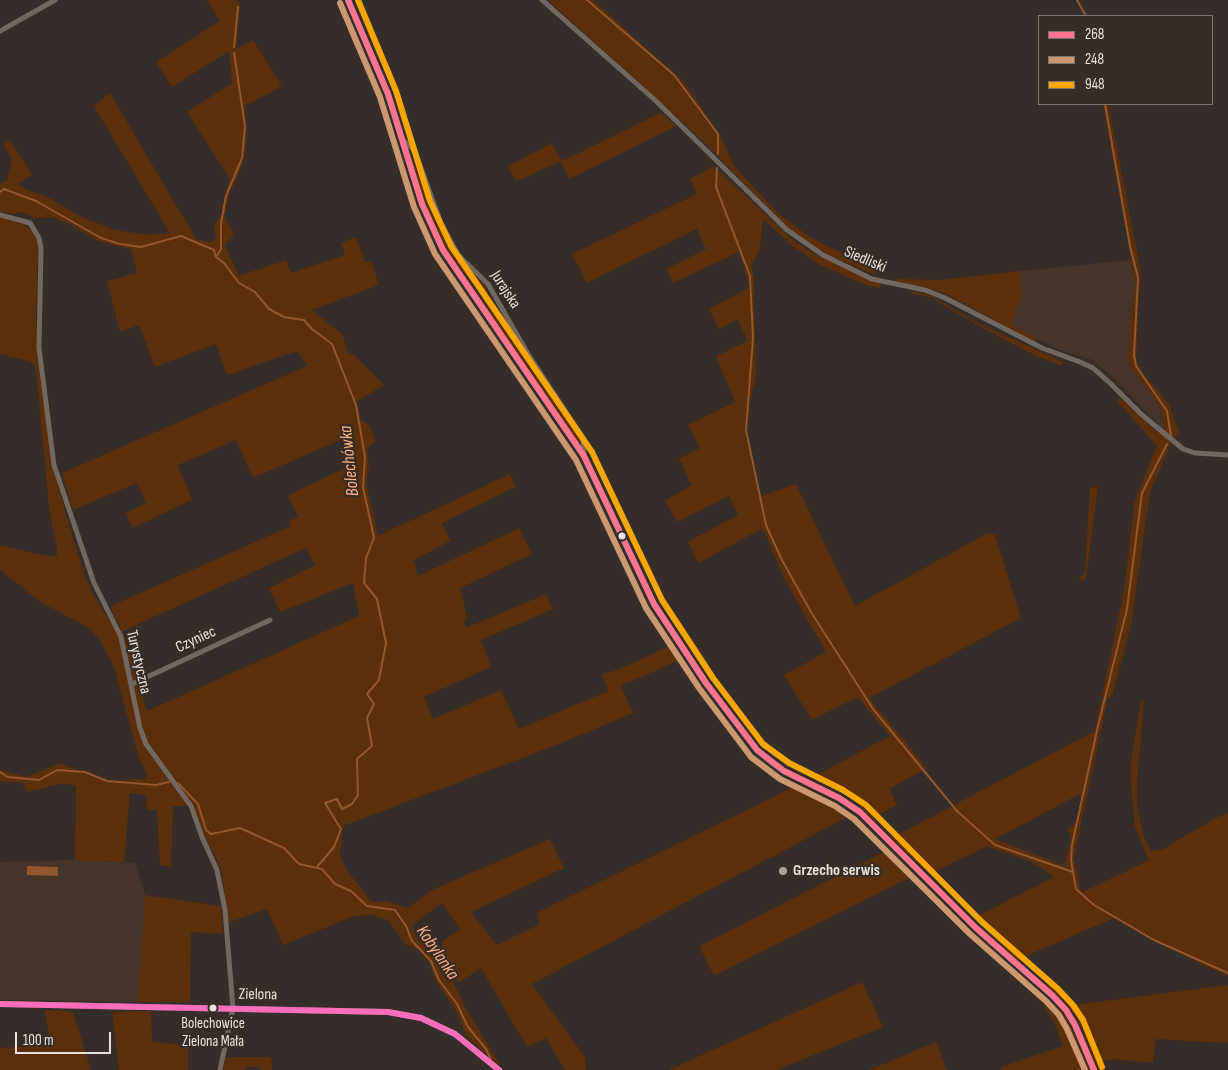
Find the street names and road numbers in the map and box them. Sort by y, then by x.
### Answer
street label: Siedliski [841,243,889,277]
street label: Jurajska [486,267,524,313]
street label: Czyniec [173,622,219,658]
street label: Turystyczna [121,628,155,696]
street label: Zielona [238,985,278,1005]

